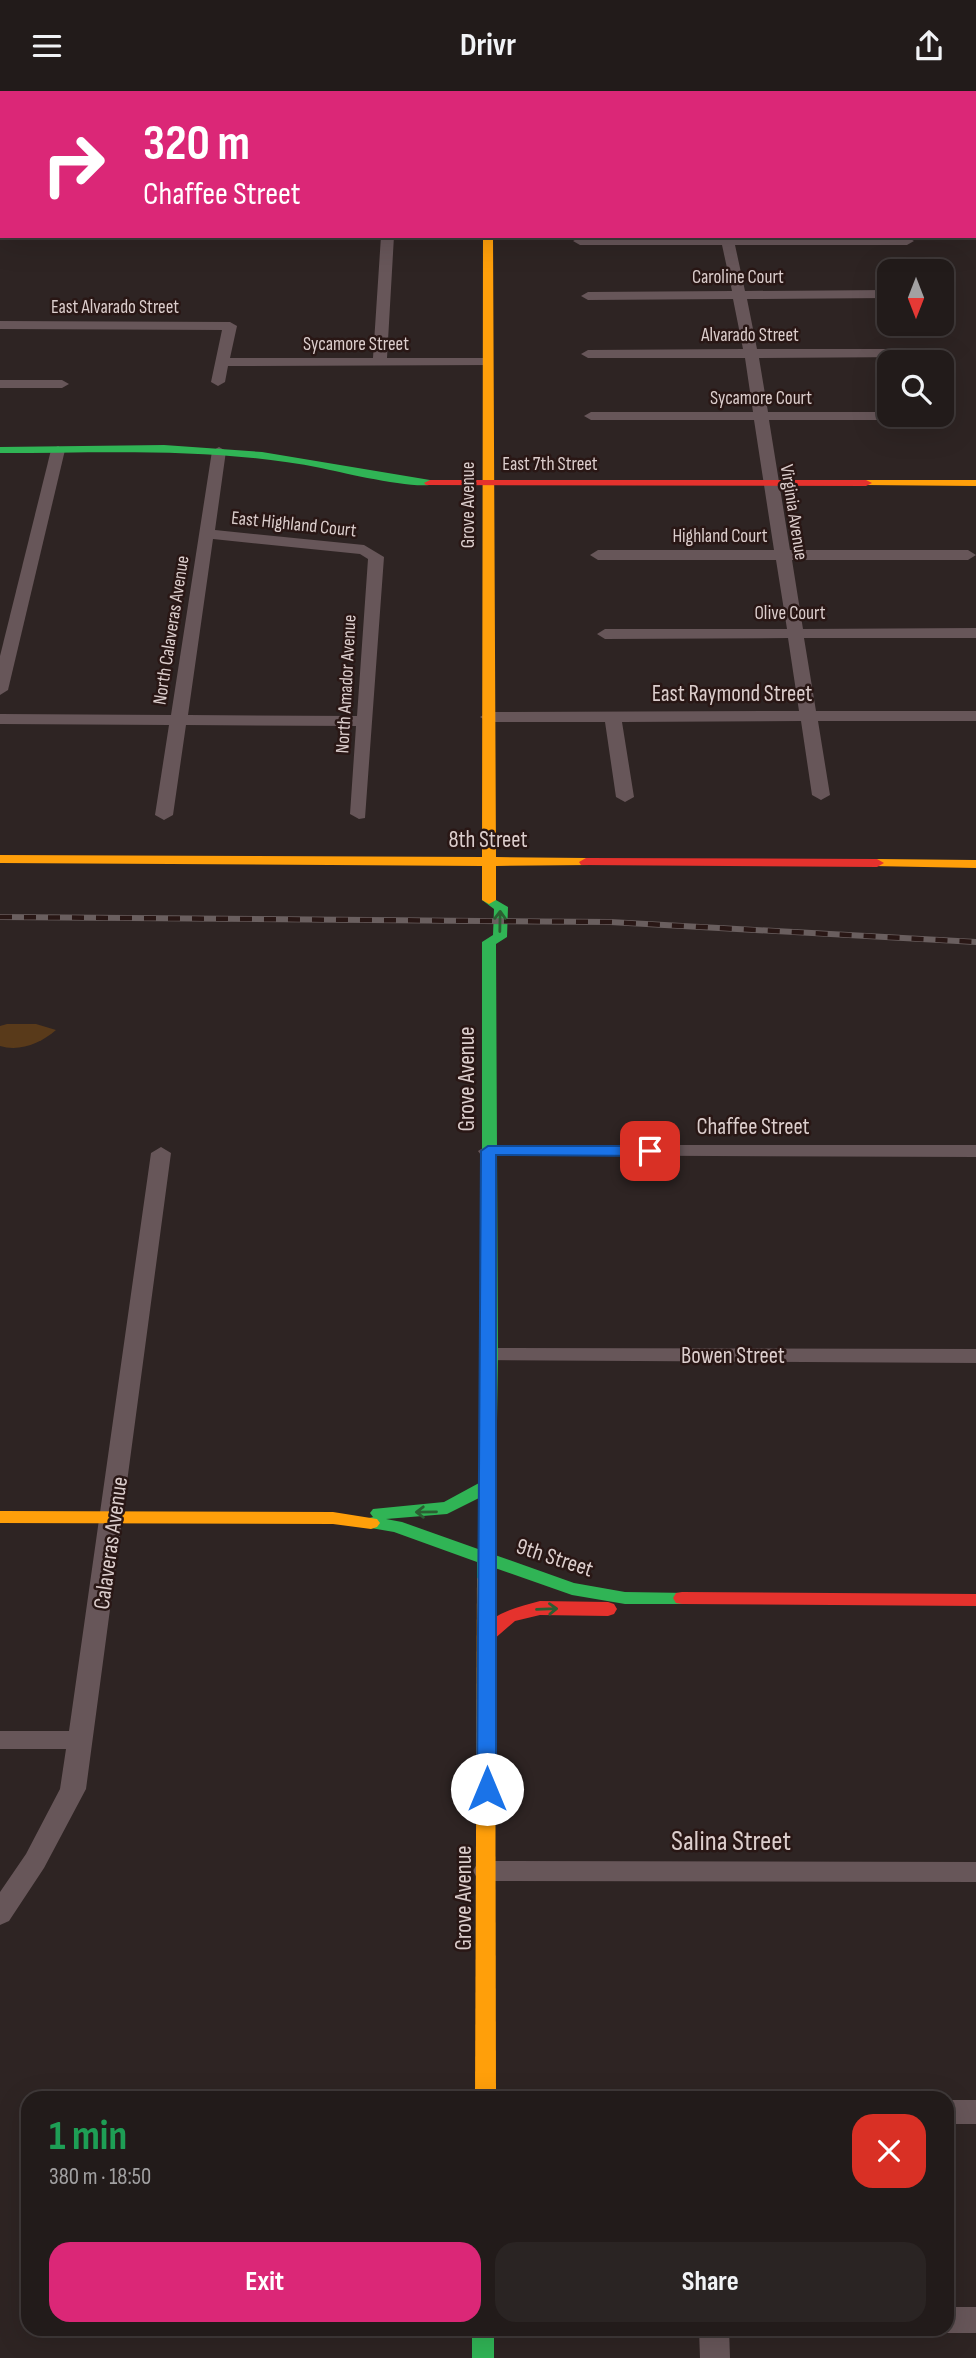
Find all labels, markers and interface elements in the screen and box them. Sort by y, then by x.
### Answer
text: Drivr [460,26,516,65]
icon: menu [28,27,66,65]
icon: share [910,27,948,65]
text: 320 m [143,115,250,174]
icon: right [28,119,119,210]
text: Chaffee Street [143,175,301,214]
north arrow [877,259,954,336]
map controls [877,259,954,427]
street label: Caroline Court [692,266,784,289]
street label: East Alvarado Street [51,296,179,319]
street label: Alvarado Street [700,324,799,347]
street label: Sycamore Street [303,333,409,356]
button: search [877,350,954,427]
street label: Sycamore Court [710,387,812,410]
street label: East 7th Street [502,453,598,476]
street label: Grove Avenue [457,462,480,548]
street label: Virginia Avenue [775,463,812,562]
street label: East Highland Court [230,506,358,543]
street label: Highland Court [672,525,768,548]
street label: North Calaveras Avenue [148,554,195,706]
street label: Olive Court [754,602,826,625]
street label: North Amador Avenue [331,614,362,754]
street label: East Raymond Street [652,680,812,708]
street label: 8th Street [448,826,528,854]
one-way arrow [493,910,507,933]
street label: Grove Avenue [453,1027,481,1131]
street label: Chaffee Street [696,1113,810,1141]
pin [620,1121,680,1181]
icon: arrive [631,1132,669,1170]
street label: Bowen Street [681,1342,785,1370]
street label: Calaveras Avenue [88,1475,134,1611]
one-way arrow [415,1505,438,1518]
street label: 9th Street [513,1532,597,1584]
one-way arrow [535,1602,558,1615]
position arrow [450,1752,524,1826]
street label: Salina Street [671,1825,791,1858]
street label: Grove Avenue [450,1846,478,1950]
text: 1 min [49,2111,127,2162]
button: close [852,2114,926,2188]
text: 380 m · 18:50 [49,2163,151,2191]
button: Exit [49,2242,481,2322]
button: Share [495,2242,926,2322]

